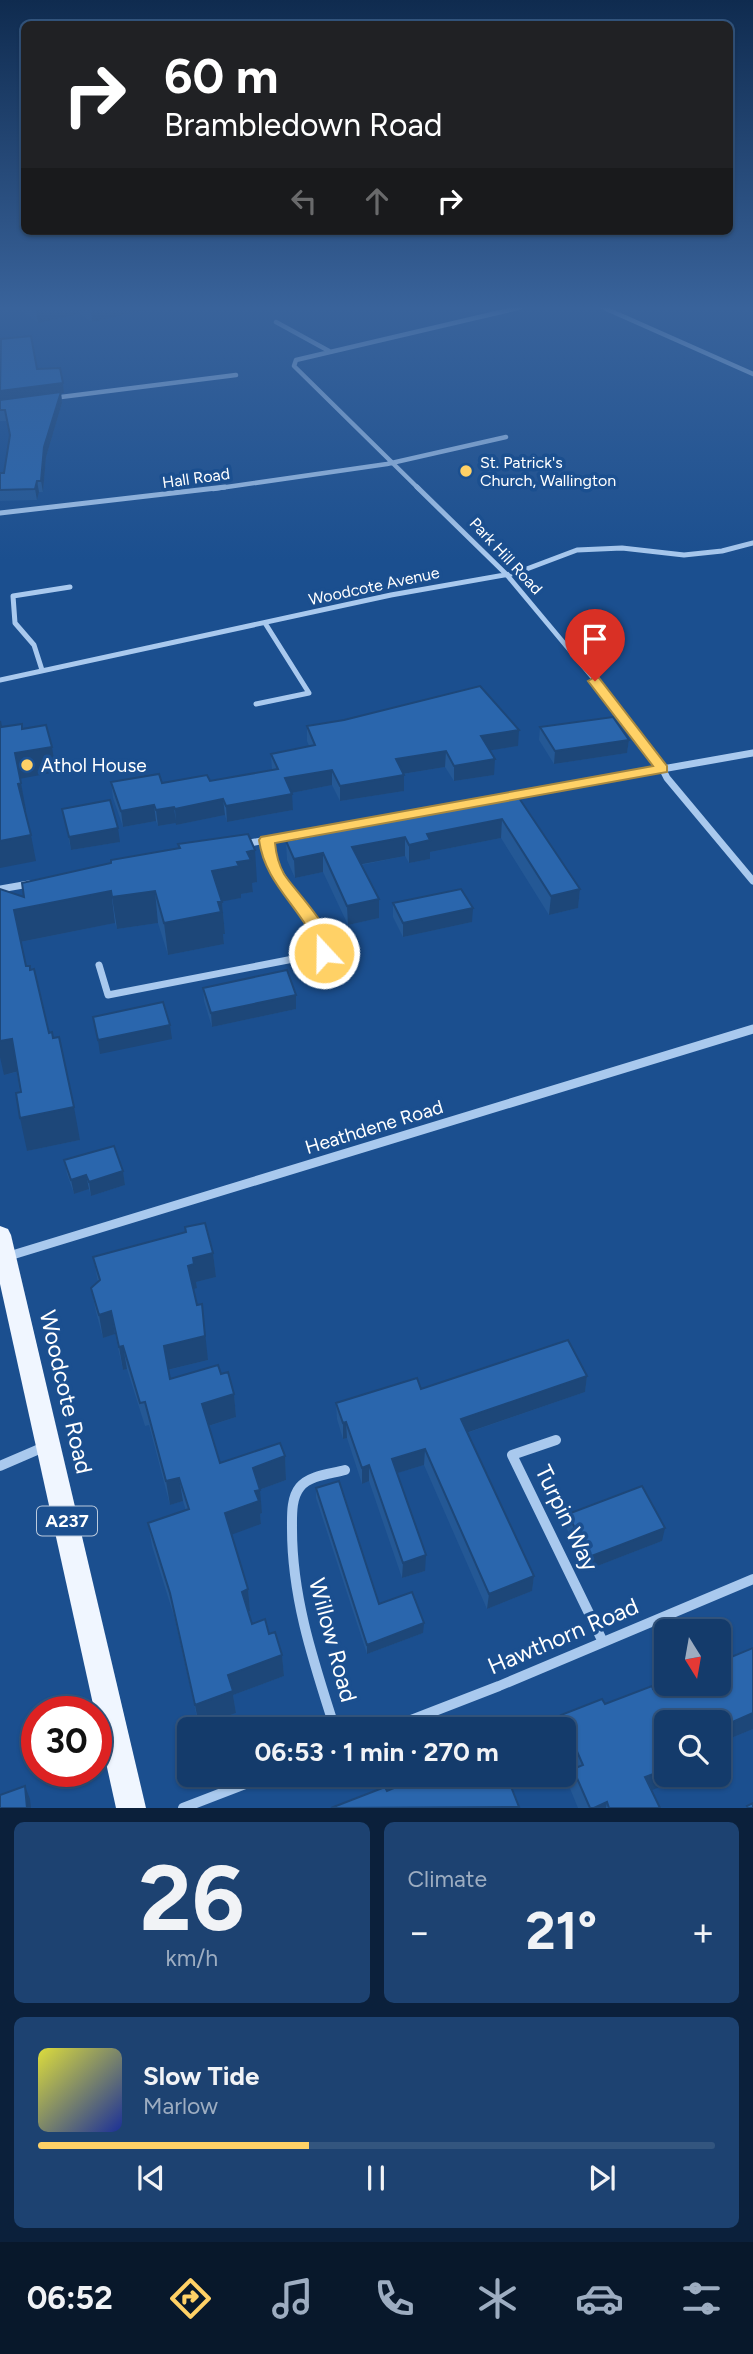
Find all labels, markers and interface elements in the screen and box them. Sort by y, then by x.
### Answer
text: 60 m [164,46,279,105]
icon: right [49,49,140,140]
text: Brambledown Road [164,106,443,144]
icon: left [285,182,323,220]
icon: ahead [358,182,396,220]
icon: right [431,182,469,220]
place label: St. Patrick's Church, Wallington [480,453,616,490]
marker: St. Patrick's Church, Wallington [458,463,474,479]
street label: Hall Road [161,464,231,492]
street label: Park Hill Road [466,514,546,598]
street label: Woodcote Avenue [307,563,441,609]
pin [565,609,625,681]
icon: arrive [576,620,614,658]
place label: Athol House [41,754,147,777]
marker: Athol House [19,757,35,773]
position arrow [287,916,361,990]
street label: Heathdene Road [302,1095,446,1159]
street label: Woodcote Road [34,1308,98,1476]
street label: Turpin Way [529,1460,605,1576]
road number: A237 [37,1506,97,1536]
street label: Willow Road [303,1575,363,1705]
street label: Hawthorn Road [483,1592,643,1680]
north arrow [654,1619,732,1696]
map controls [654,1619,731,1787]
speed limit sign: 30 [21,1696,112,1787]
button: search [654,1710,731,1787]
text: 06:53 · 1 min · 270 m [254,1736,499,1768]
text: 26 [139,1844,244,1953]
text: Climate [408,1865,487,1893]
text: 21° [525,1900,597,1962]
text: − [408,1909,431,1955]
text: + [691,1909,715,1955]
text: km/h [165,1944,218,1972]
text: Slow Tide [143,2060,259,2092]
text: Marlow [143,2092,218,2120]
icon: previous [132,2159,170,2197]
icon: pause [357,2159,395,2197]
icon: next [583,2159,621,2197]
icon: directions [166,2274,215,2323]
icon: music [268,2274,317,2323]
icon: phone [370,2274,419,2323]
icon: climate [473,2274,522,2323]
icon: car [575,2274,624,2323]
icon: filters [677,2274,726,2323]
text: 06:52 [27,2279,113,2317]

